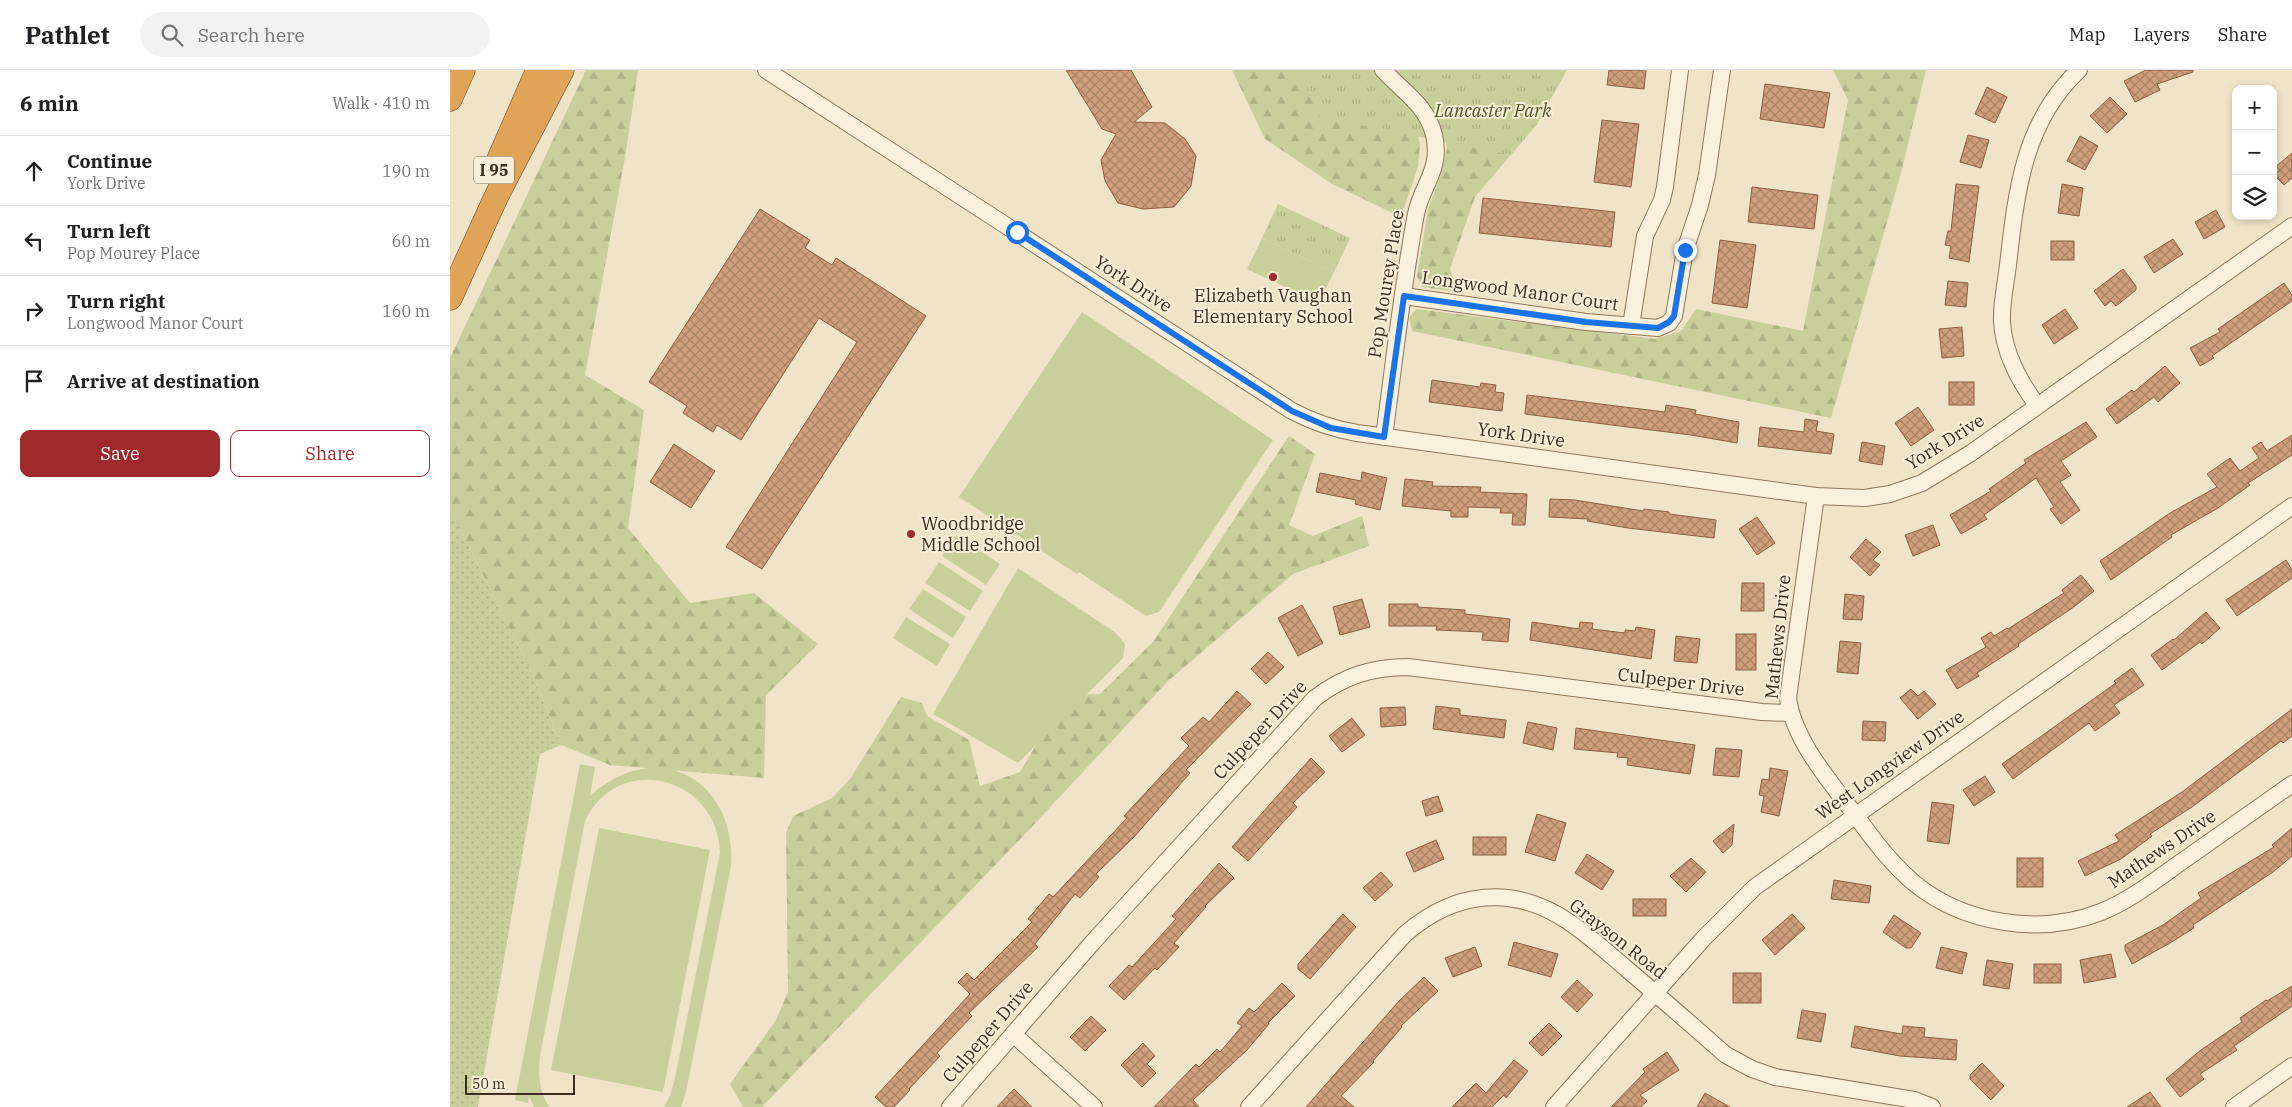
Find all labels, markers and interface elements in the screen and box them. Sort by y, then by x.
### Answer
search box [140,12,490,57]
text: Pathlet [25,19,110,51]
icon: search [158,21,186,49]
text: Search here [198,23,305,47]
text: Map [2069,23,2106,46]
text: Layers [2134,23,2190,46]
text: Share [2218,23,2267,46]
map controls [2232,85,2277,220]
button: + [2232,85,2277,130]
text: 6 min [20,89,79,117]
text: Walk · 410 m [332,93,430,113]
park label: Lancaster Park [1433,99,1552,122]
button: − [2232,130,2277,175]
text: Continue [67,149,152,173]
road number: I 95 [474,156,514,184]
icon: ahead [20,157,48,185]
text: 190 m [382,161,430,181]
text: York Drive [67,173,146,193]
button: layers [2232,175,2277,220]
street label: Pop Mourey Place [1362,208,1409,360]
text: Turn left [67,219,150,243]
route start [1006,221,1029,244]
icon: left [20,227,48,255]
text: 60 m [392,231,430,251]
route end [1674,239,1697,262]
text: Pop Mourey Place [67,243,200,263]
street label: York Drive [1090,250,1177,317]
street label: Longwood Manor Court [1420,265,1620,316]
marker: Elizabeth Vaughan Elementary School [1267,271,1279,283]
place label: Elizabeth Vaughan Elementary School [1193,284,1353,328]
text: Turn right [67,289,165,313]
icon: right [20,297,48,325]
text: 160 m [382,301,430,321]
text: Longwood Manor Court [67,313,243,333]
icon: arrive [20,367,48,395]
text: Arrive at destination [67,369,260,393]
street label: York Drive [1901,408,1988,475]
street label: York Drive [1476,417,1566,452]
button: Save [20,430,220,477]
button: Share [230,430,430,477]
place label: Woodbridge Middle School [921,512,1040,556]
marker: Woodbridge Middle School [905,528,917,540]
street label: Mathews Drive [1760,574,1795,700]
street label: Culpeper Drive [1616,662,1746,701]
street label: Culpeper Drive [1208,675,1312,784]
street label: West Longview Drive [1811,705,1969,825]
street label: Mathews Drive [2104,804,2220,893]
street label: Grayson Road [1565,893,1672,984]
street label: Culpeper Drive [937,976,1038,1087]
scale bar [465,1072,575,1095]
text: 50 m [472,1075,505,1093]

